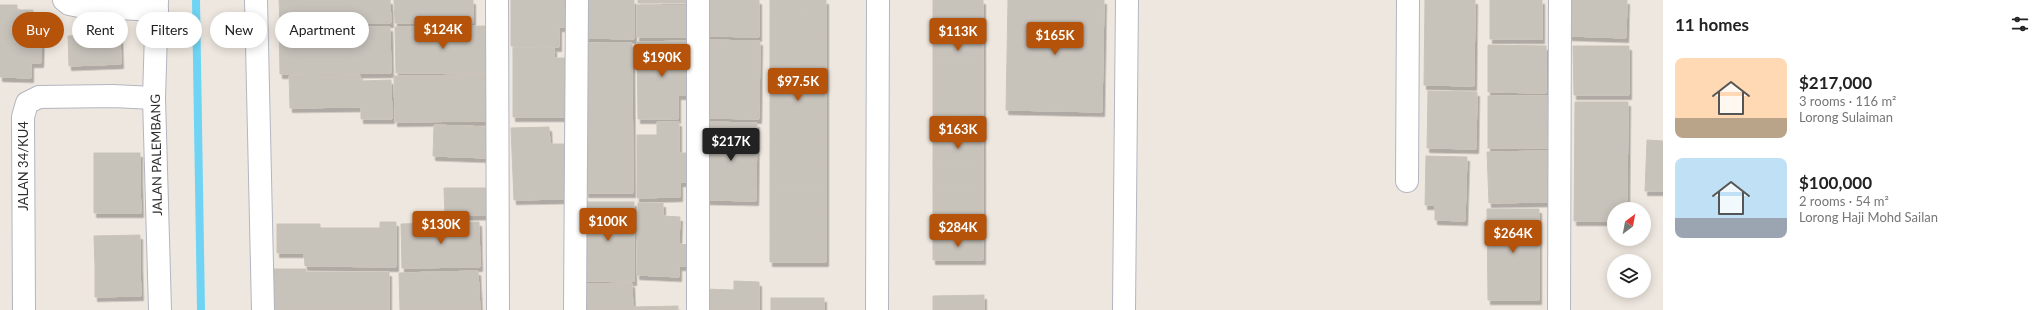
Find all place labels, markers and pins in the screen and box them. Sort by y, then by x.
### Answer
pin: $124K [415,16,471,50]
pin: $113K [930,18,986,52]
pin: $165K [1027,22,1083,56]
pin: $190K [634,44,690,78]
pin: $97.5K [765,68,831,102]
pin: $163K [930,116,986,150]
pin: $217K [703,128,759,162]
pin: $100K [580,208,636,242]
pin: $130K [413,211,469,245]
pin: $284K [930,214,986,248]
pin: $264K [1485,220,1541,254]

